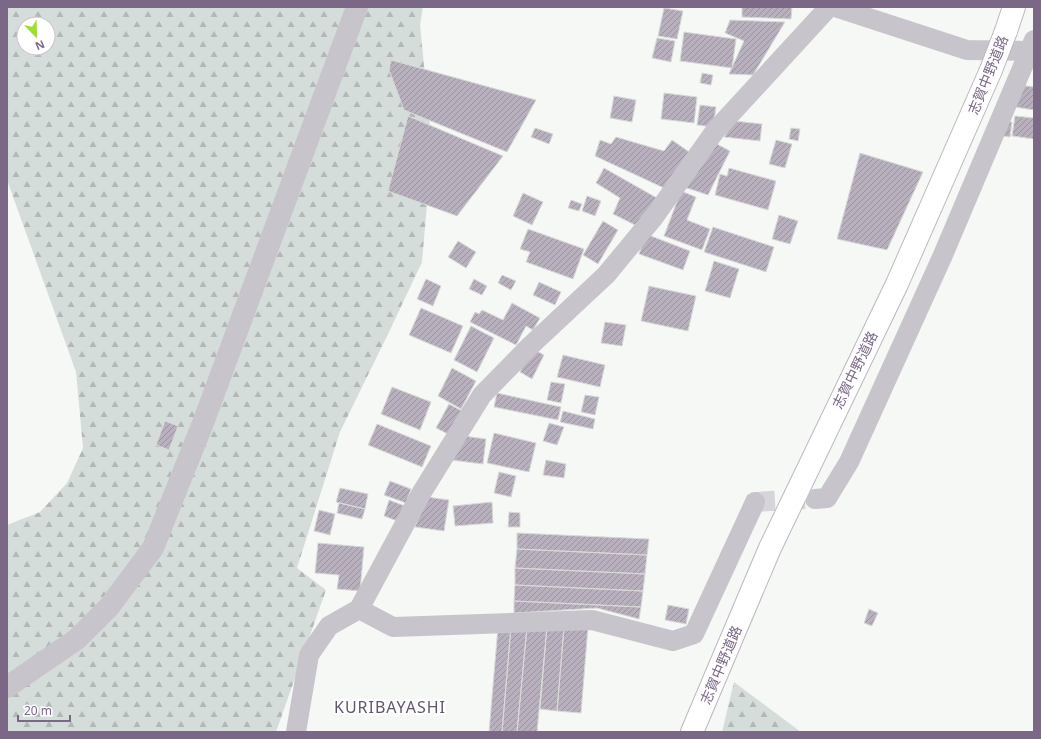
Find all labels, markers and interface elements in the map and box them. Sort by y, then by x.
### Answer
north arrow [16,16,56,56]
street label: 志賀中野道路 [963,32,1012,117]
text: N [33,37,47,54]
street label: 志賀中野道路 [828,328,882,412]
street label: 志賀中野道路 [695,622,746,707]
district label: KURIBAYASHI [334,696,446,718]
scale bar [18,697,70,723]
text: 20 m [24,702,52,719]

